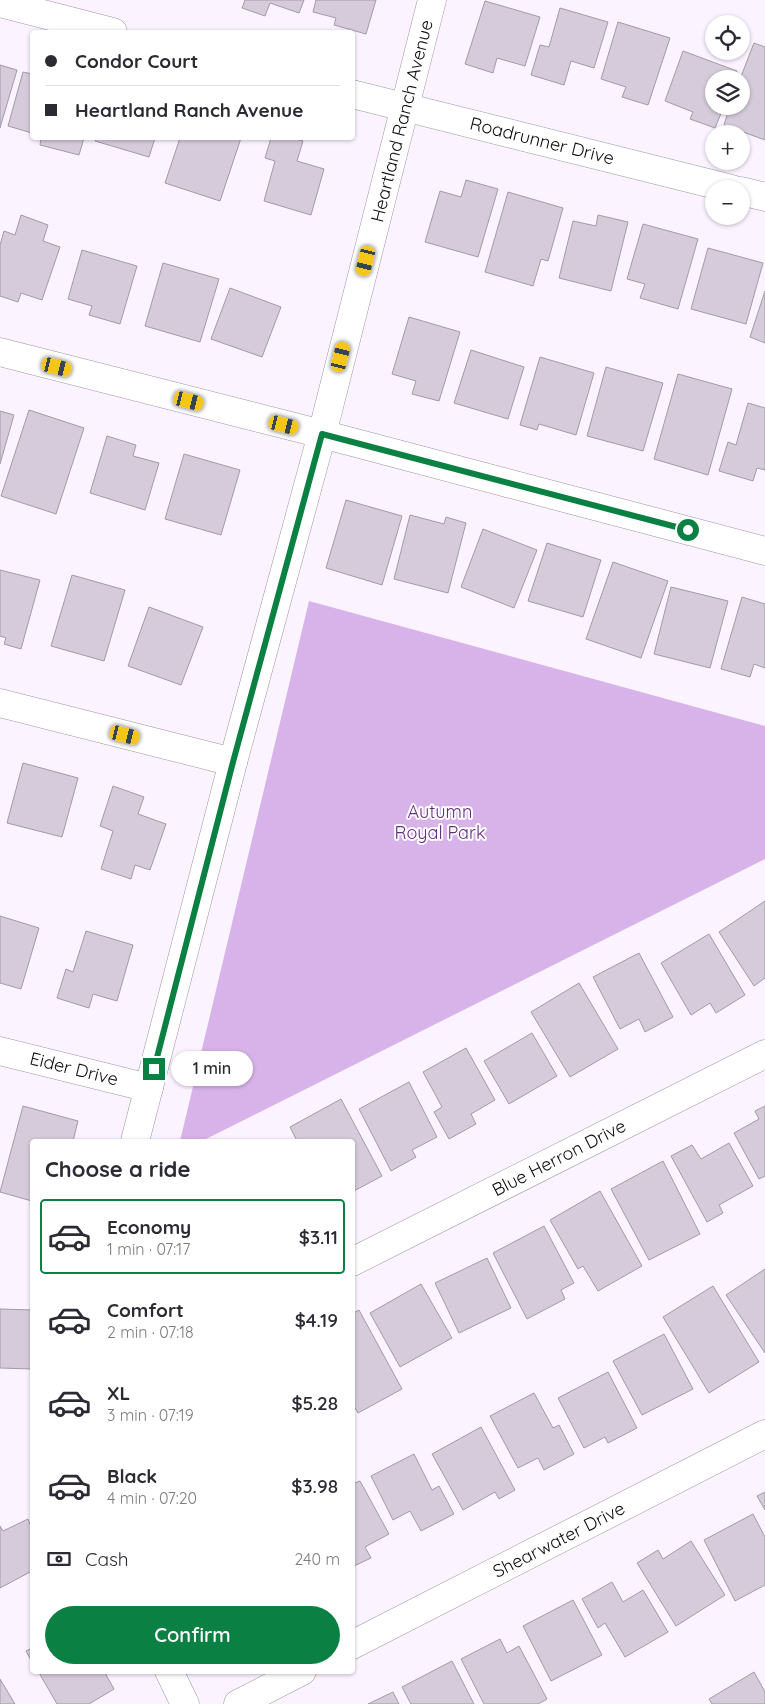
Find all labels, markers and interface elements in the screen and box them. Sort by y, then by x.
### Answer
map controls [705,15,750,225]
button: locate [705,15,750,60]
street label: Heartland Ranch Avenue [365,17,438,225]
text: Condor Court [75,49,198,73]
button: layers [705,70,750,115]
text: Heartland Ranch Avenue [75,98,303,122]
street label: Roadrunner Drive [468,111,617,170]
button: + [705,125,750,170]
button: − [705,180,750,225]
car [355,245,376,277]
car [330,341,351,373]
car [40,356,73,378]
car [172,390,205,412]
car [267,414,300,436]
route start [677,519,699,541]
car [108,724,141,746]
park label: Autumn Royal Park [394,800,486,844]
street label: Eider Drive [28,1046,121,1091]
callout: 1 min [172,1052,254,1086]
route end [143,1058,165,1080]
text: 1 min [193,1058,231,1078]
street label: Blue Herron Drive [488,1114,630,1201]
text: Choose a ride [45,1155,190,1183]
icon: car [47,1214,92,1259]
text: Economy [107,1215,191,1239]
text: $3.11 [299,1225,338,1249]
text: 1 min · 07:17 [107,1239,190,1259]
icon: car [47,1297,92,1342]
text: Comfort [107,1298,184,1322]
text: $4.19 [295,1308,338,1332]
text: 2 min · 07:18 [107,1322,194,1342]
icon: car [47,1380,92,1425]
text: XL [107,1381,130,1405]
text: $5.28 [291,1391,338,1415]
text: 3 min · 07:19 [107,1405,194,1425]
icon: car [47,1463,92,1508]
text: Black [107,1464,157,1488]
text: $3.98 [291,1474,338,1498]
text: 4 min · 07:20 [107,1488,197,1508]
street label: Shearwater Drive [489,1496,629,1583]
icon: cash [45,1545,73,1573]
text: Cash [85,1547,129,1571]
text: 240 m [294,1549,340,1569]
button: Confirm [45,1606,340,1664]

